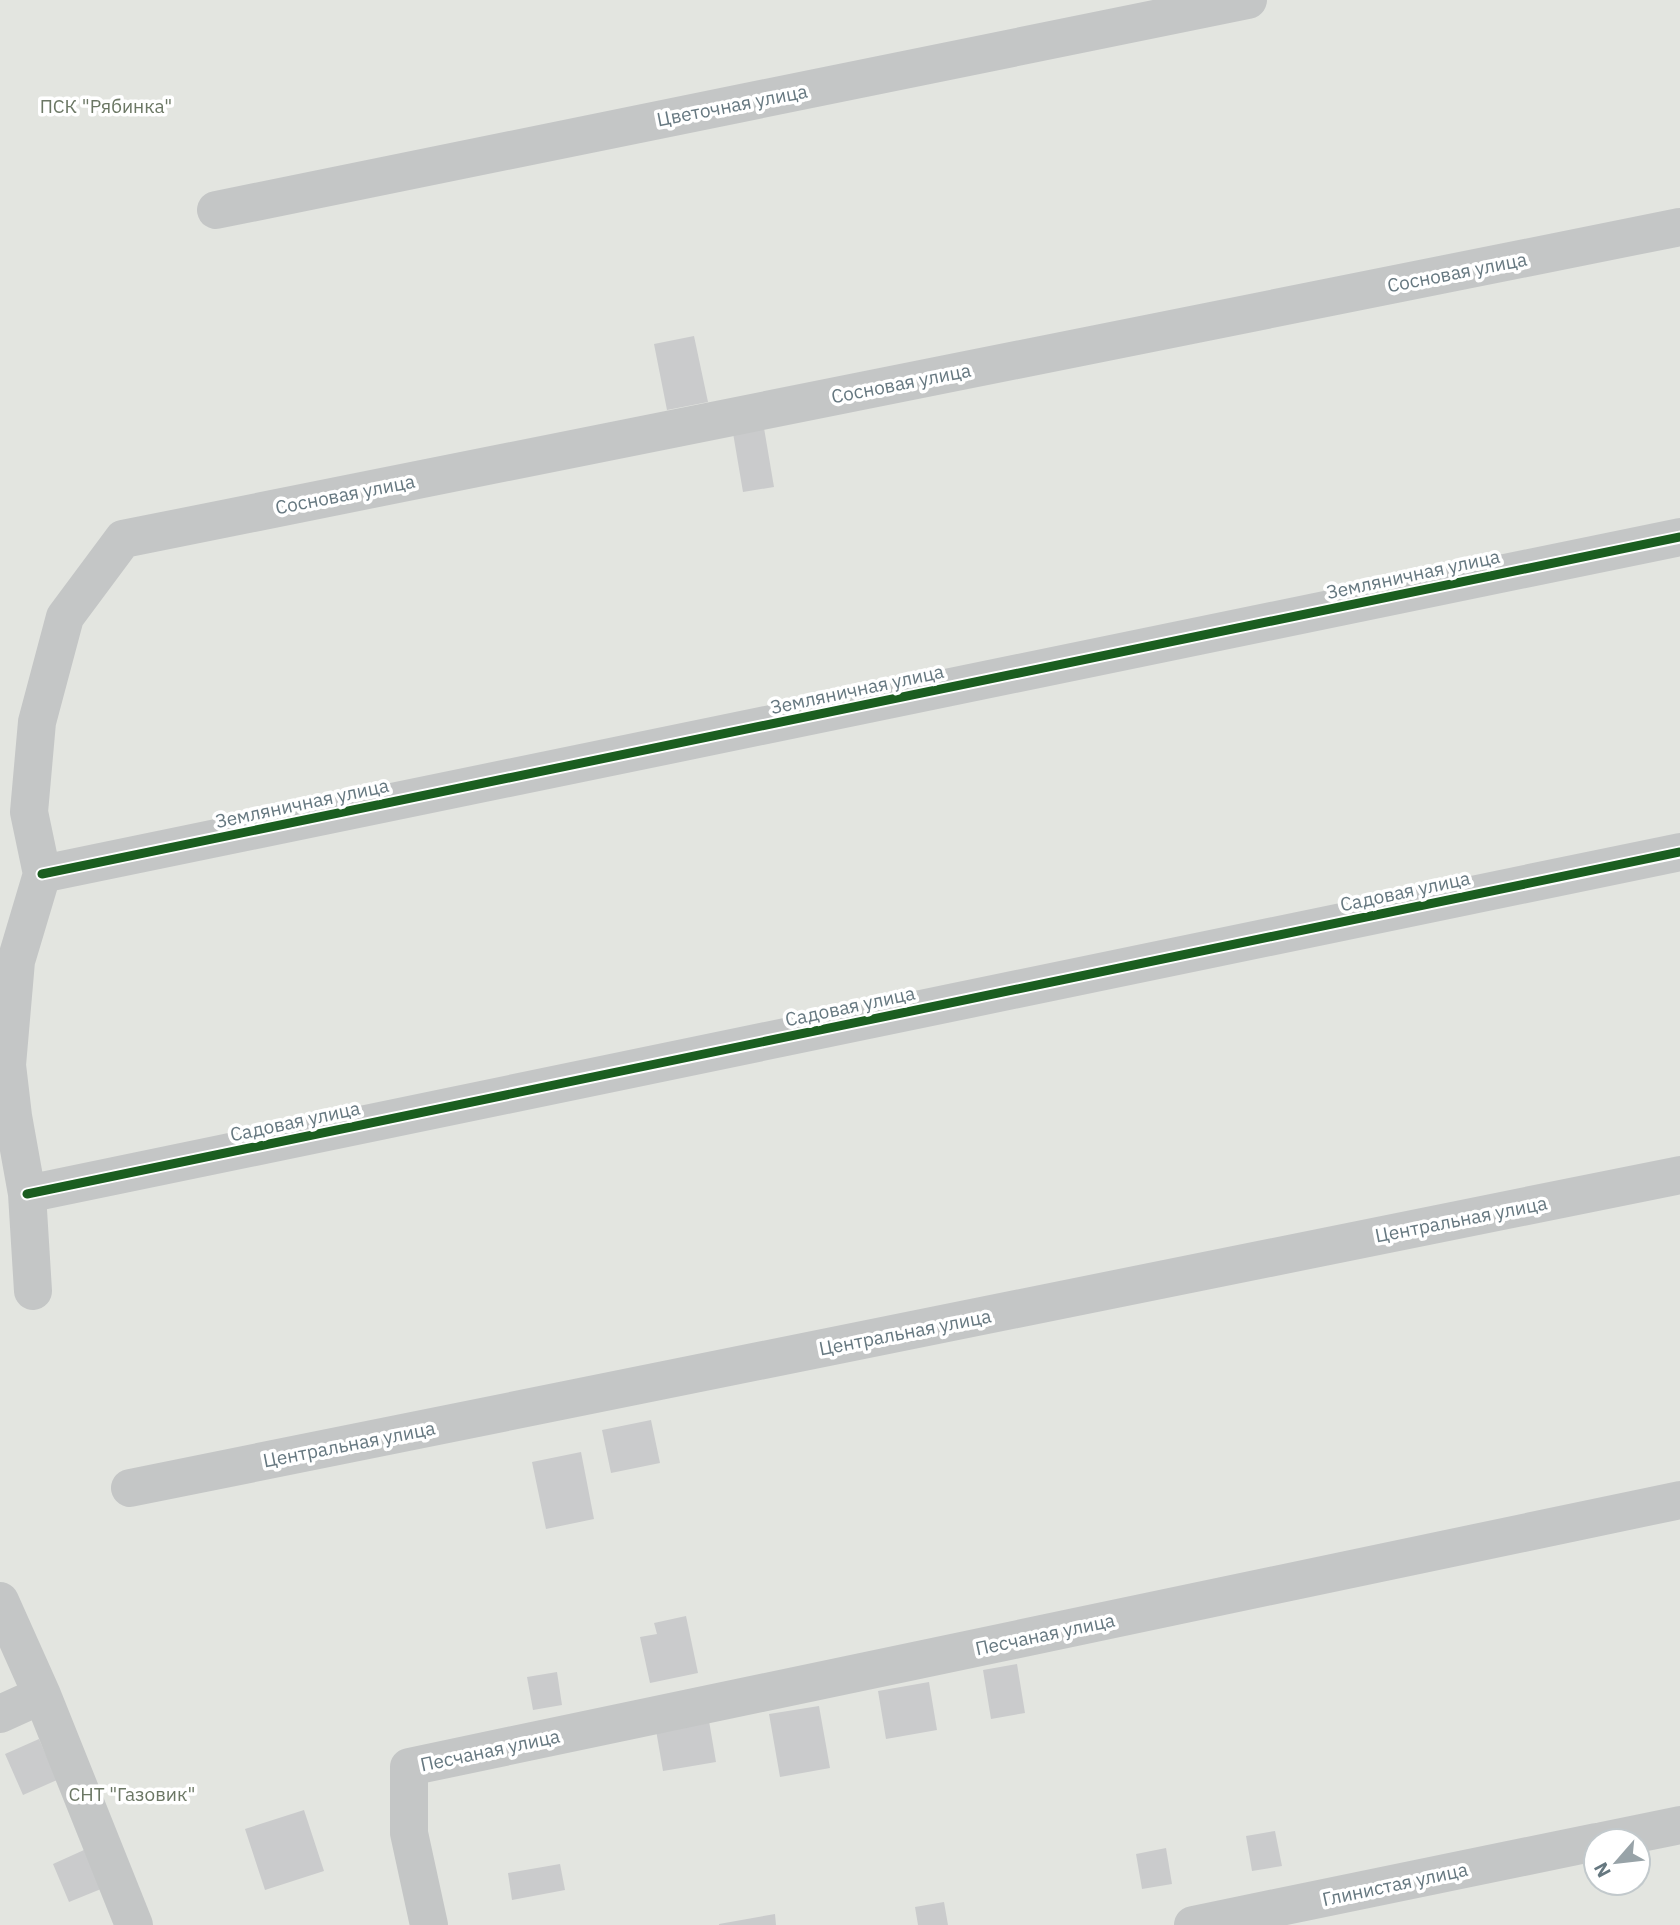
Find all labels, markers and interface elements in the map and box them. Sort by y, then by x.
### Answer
street label: Цветочная улица [655,79,809,131]
park label: ПСК "Рябинка" [40,94,172,118]
street label: Сосновая улица [1385,247,1529,297]
street label: Сосновая улица [829,358,973,408]
street label: Сосновая улица [273,469,417,519]
street label: Земляничная улица [1324,544,1502,604]
street label: Земляничная улица [768,659,946,719]
street label: Земляничная улица [213,773,391,833]
street label: Садовая улица [1338,866,1472,916]
street label: Садовая улица [783,981,917,1031]
street label: Садовая улица [228,1096,362,1146]
street label: Центральная улица [1373,1191,1549,1247]
street label: Центральная улица [817,1304,993,1360]
street label: Центральная улица [261,1416,437,1472]
street label: Песчаная улица [973,1607,1117,1661]
street label: Песчаная улица [418,1723,562,1777]
park label: СНТ "Газовик" [69,1782,195,1806]
north arrow [1582,1827,1652,1897]
street label: Глинистая улица [1320,1857,1470,1911]
text: N [1588,1858,1616,1882]

